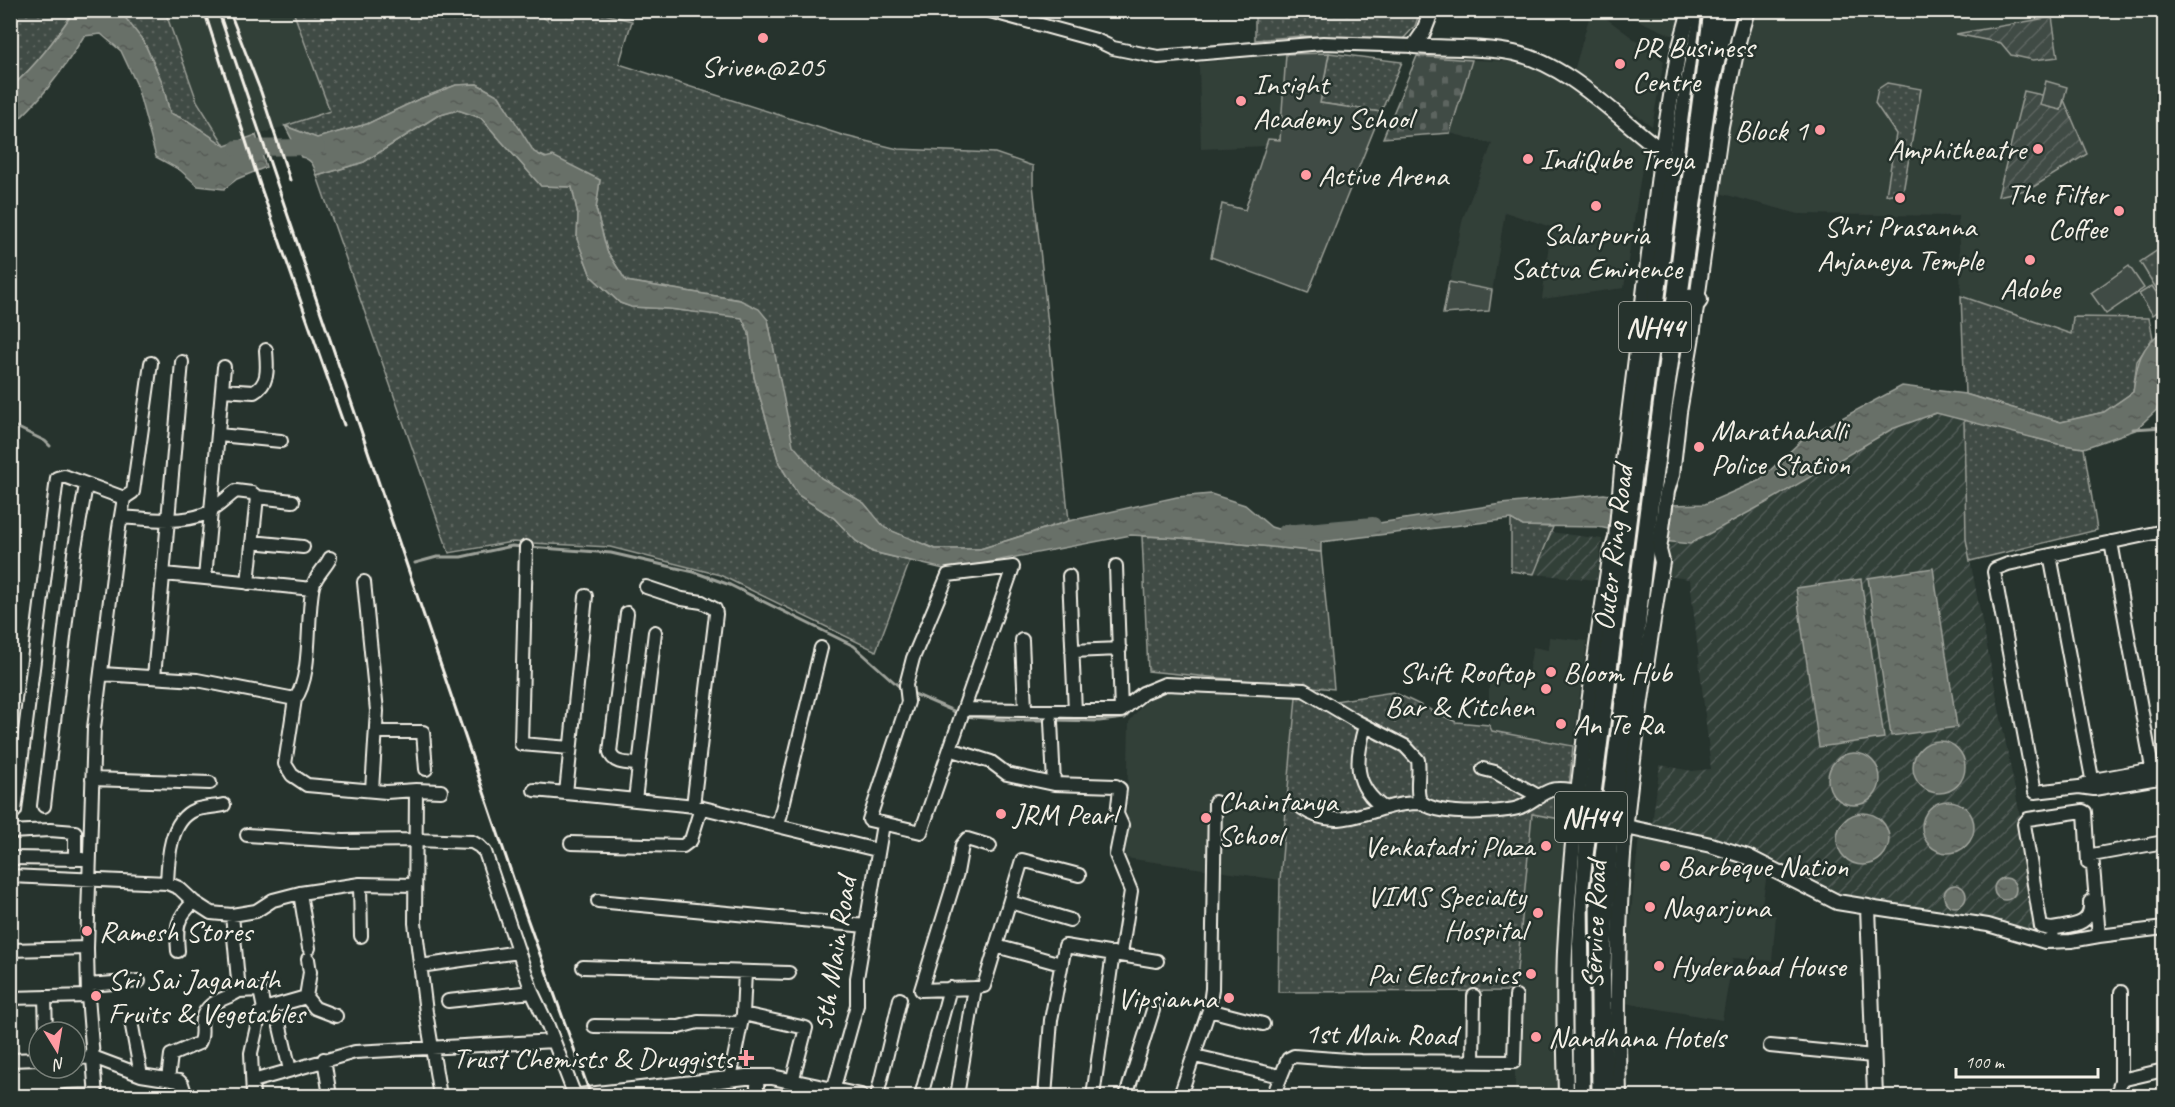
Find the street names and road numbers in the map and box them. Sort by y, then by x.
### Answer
road number: NH44 [1619,302,1691,352]
street label: Outer Ring Road [1584,459,1642,633]
road number: NH44 [1555,792,1627,842]
street label: Service Road [1573,856,1615,990]
street label: 5th Main Road [803,870,866,1034]
street label: 1st Main Road [1304,1014,1462,1054]

